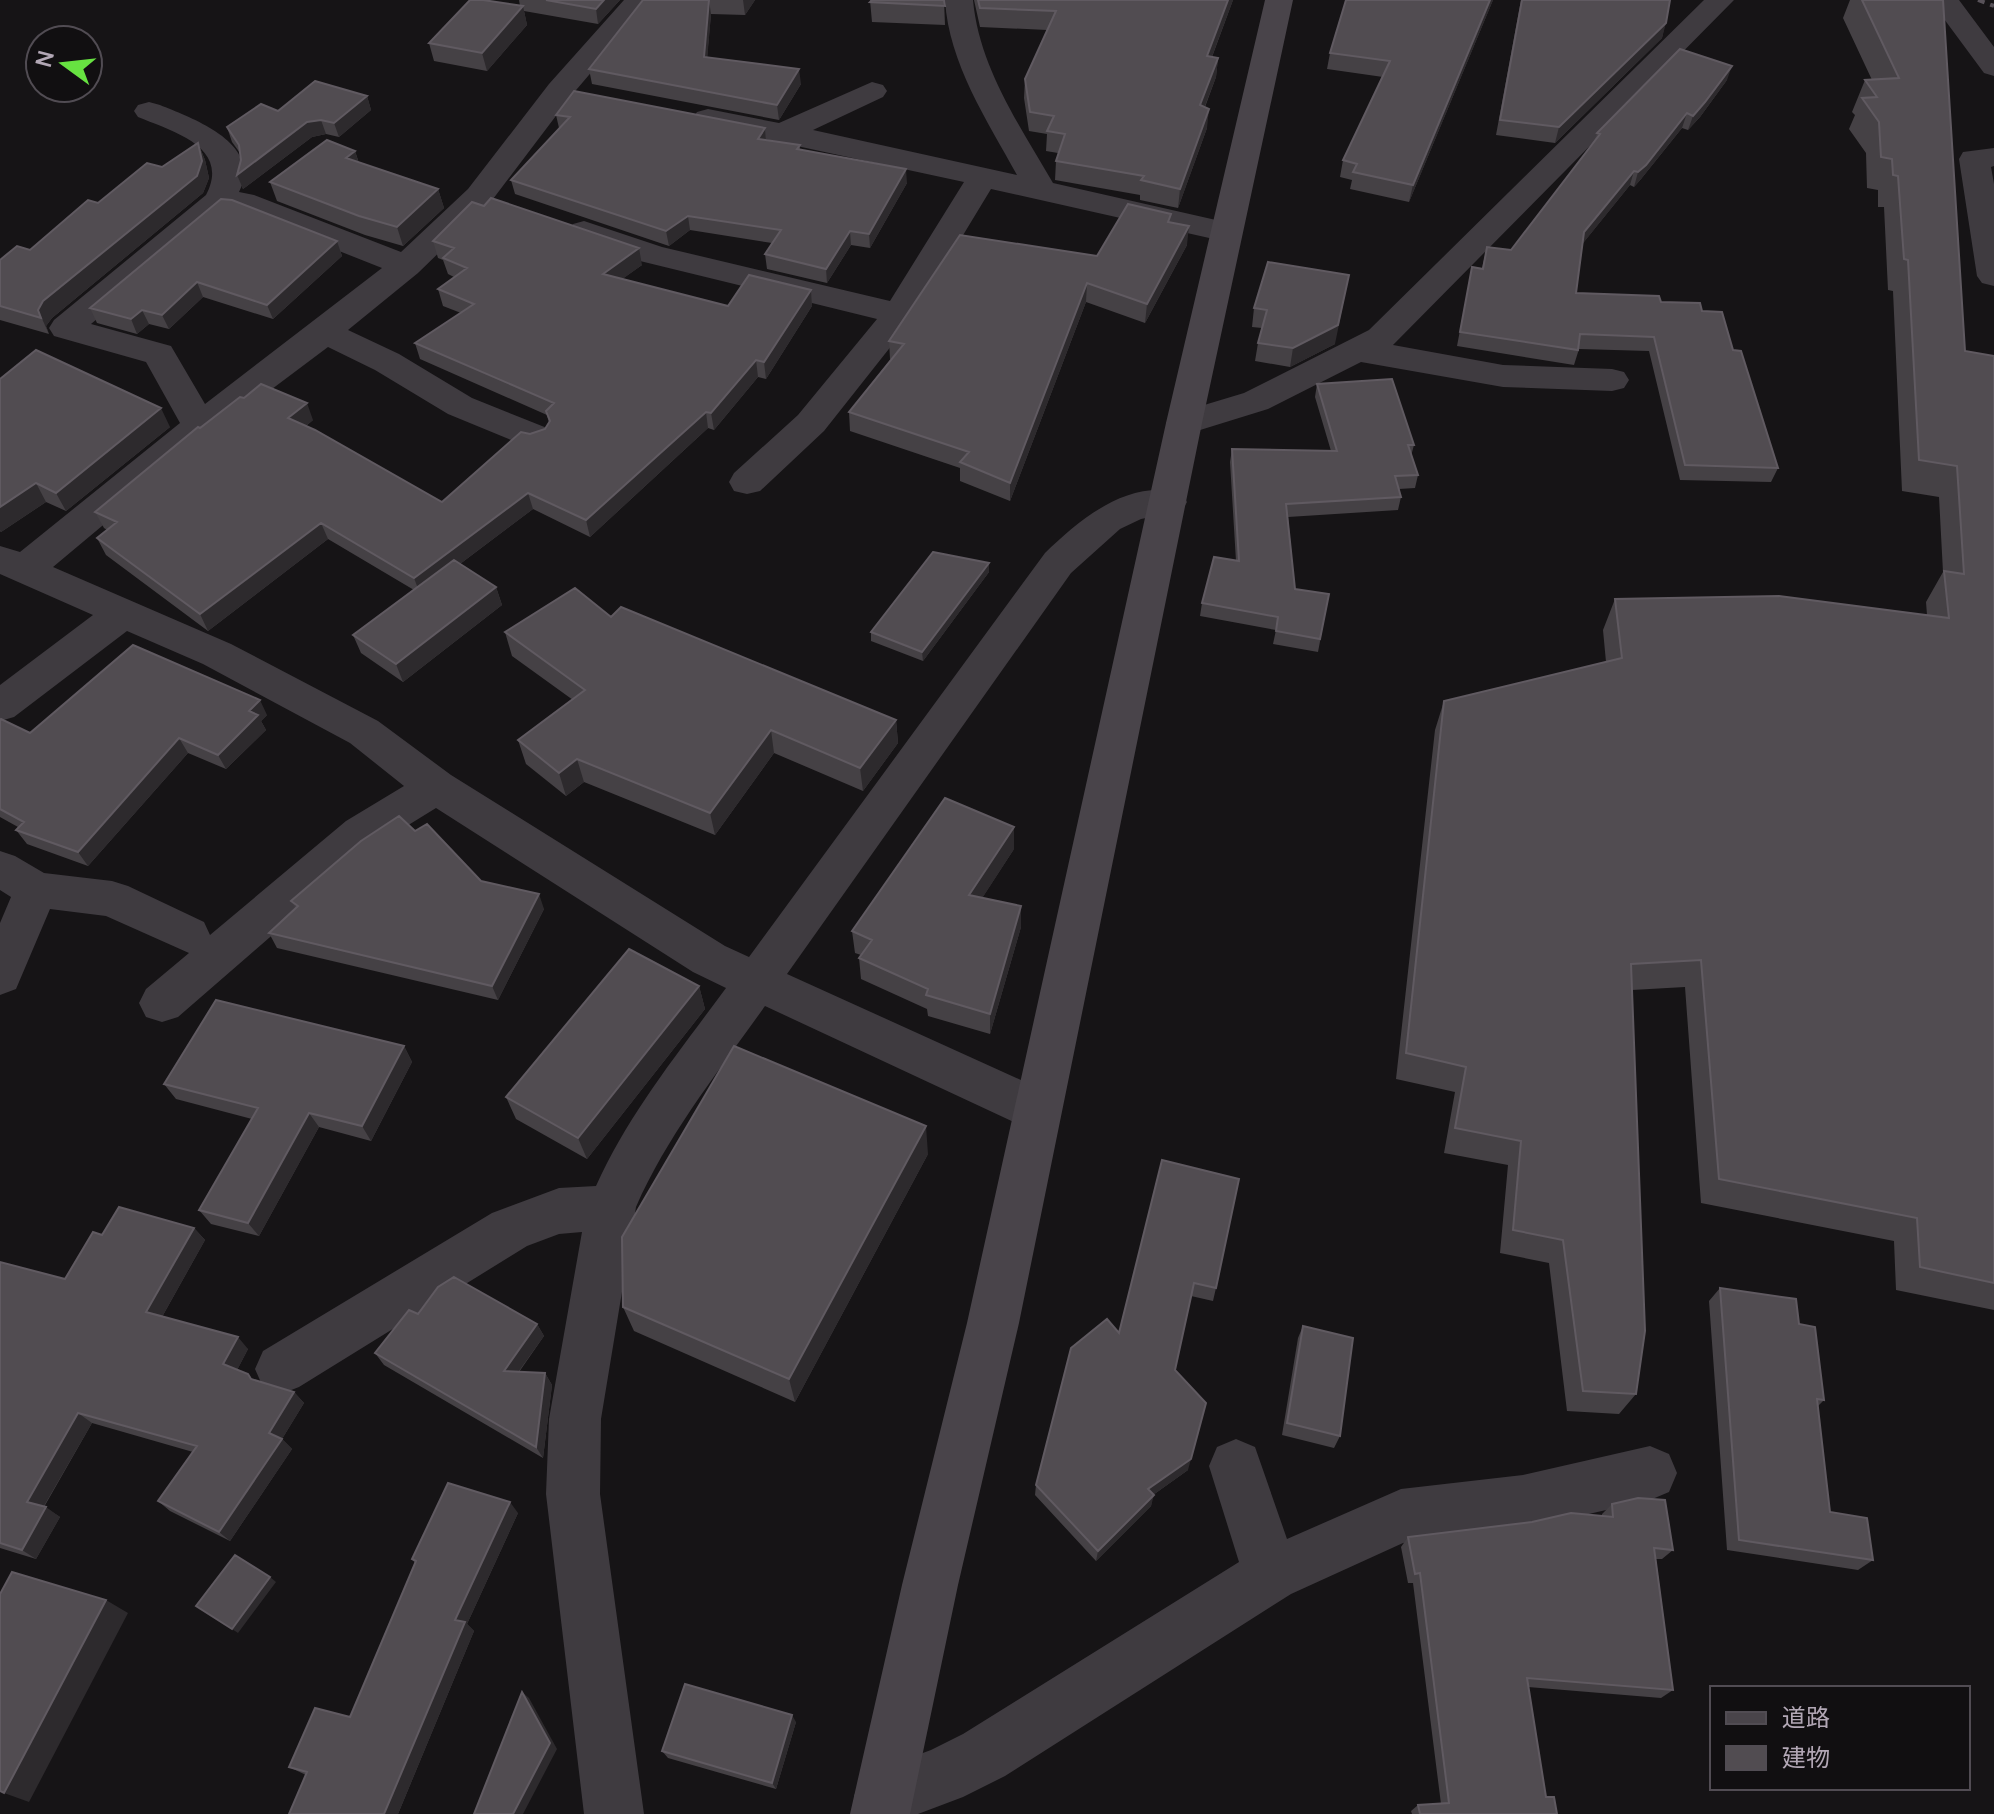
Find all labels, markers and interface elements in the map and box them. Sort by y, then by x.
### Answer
north arrow [24,24,104,104]
text: N [28,47,61,70]
legend [1710,1686,1970,1790]
text: 道路 [1782,1700,1830,1733]
text: 建物 [1782,1740,1830,1773]

